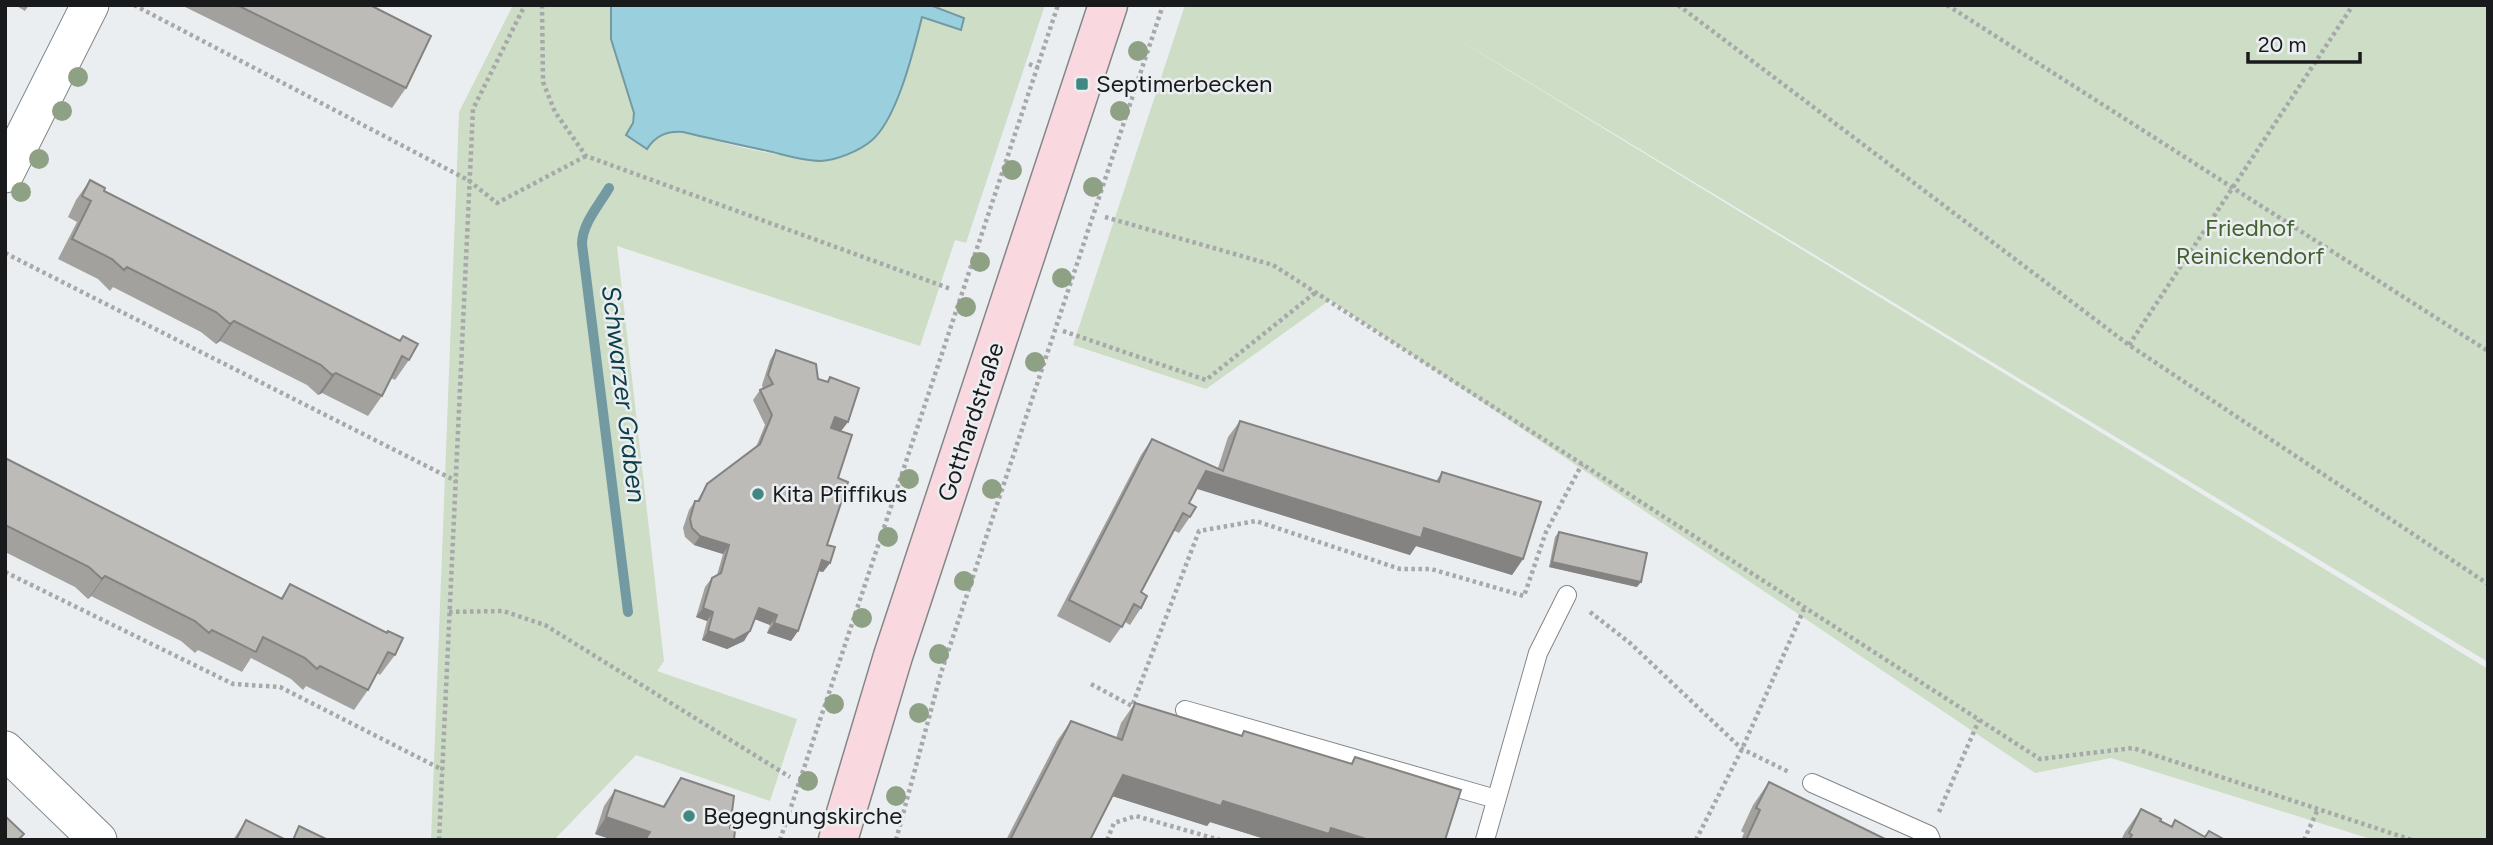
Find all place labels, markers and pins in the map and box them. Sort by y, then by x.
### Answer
place label: Septimerbecken [1096,69,1272,98]
marker: Septimerbecken [1074,76,1090,92]
place label: Kita Pfiffikus [772,479,907,508]
marker: Kita Pfiffikus [750,486,766,502]
place label: Begegnungskirche [703,801,902,830]
marker: Begegnungskirche [681,808,697,824]

